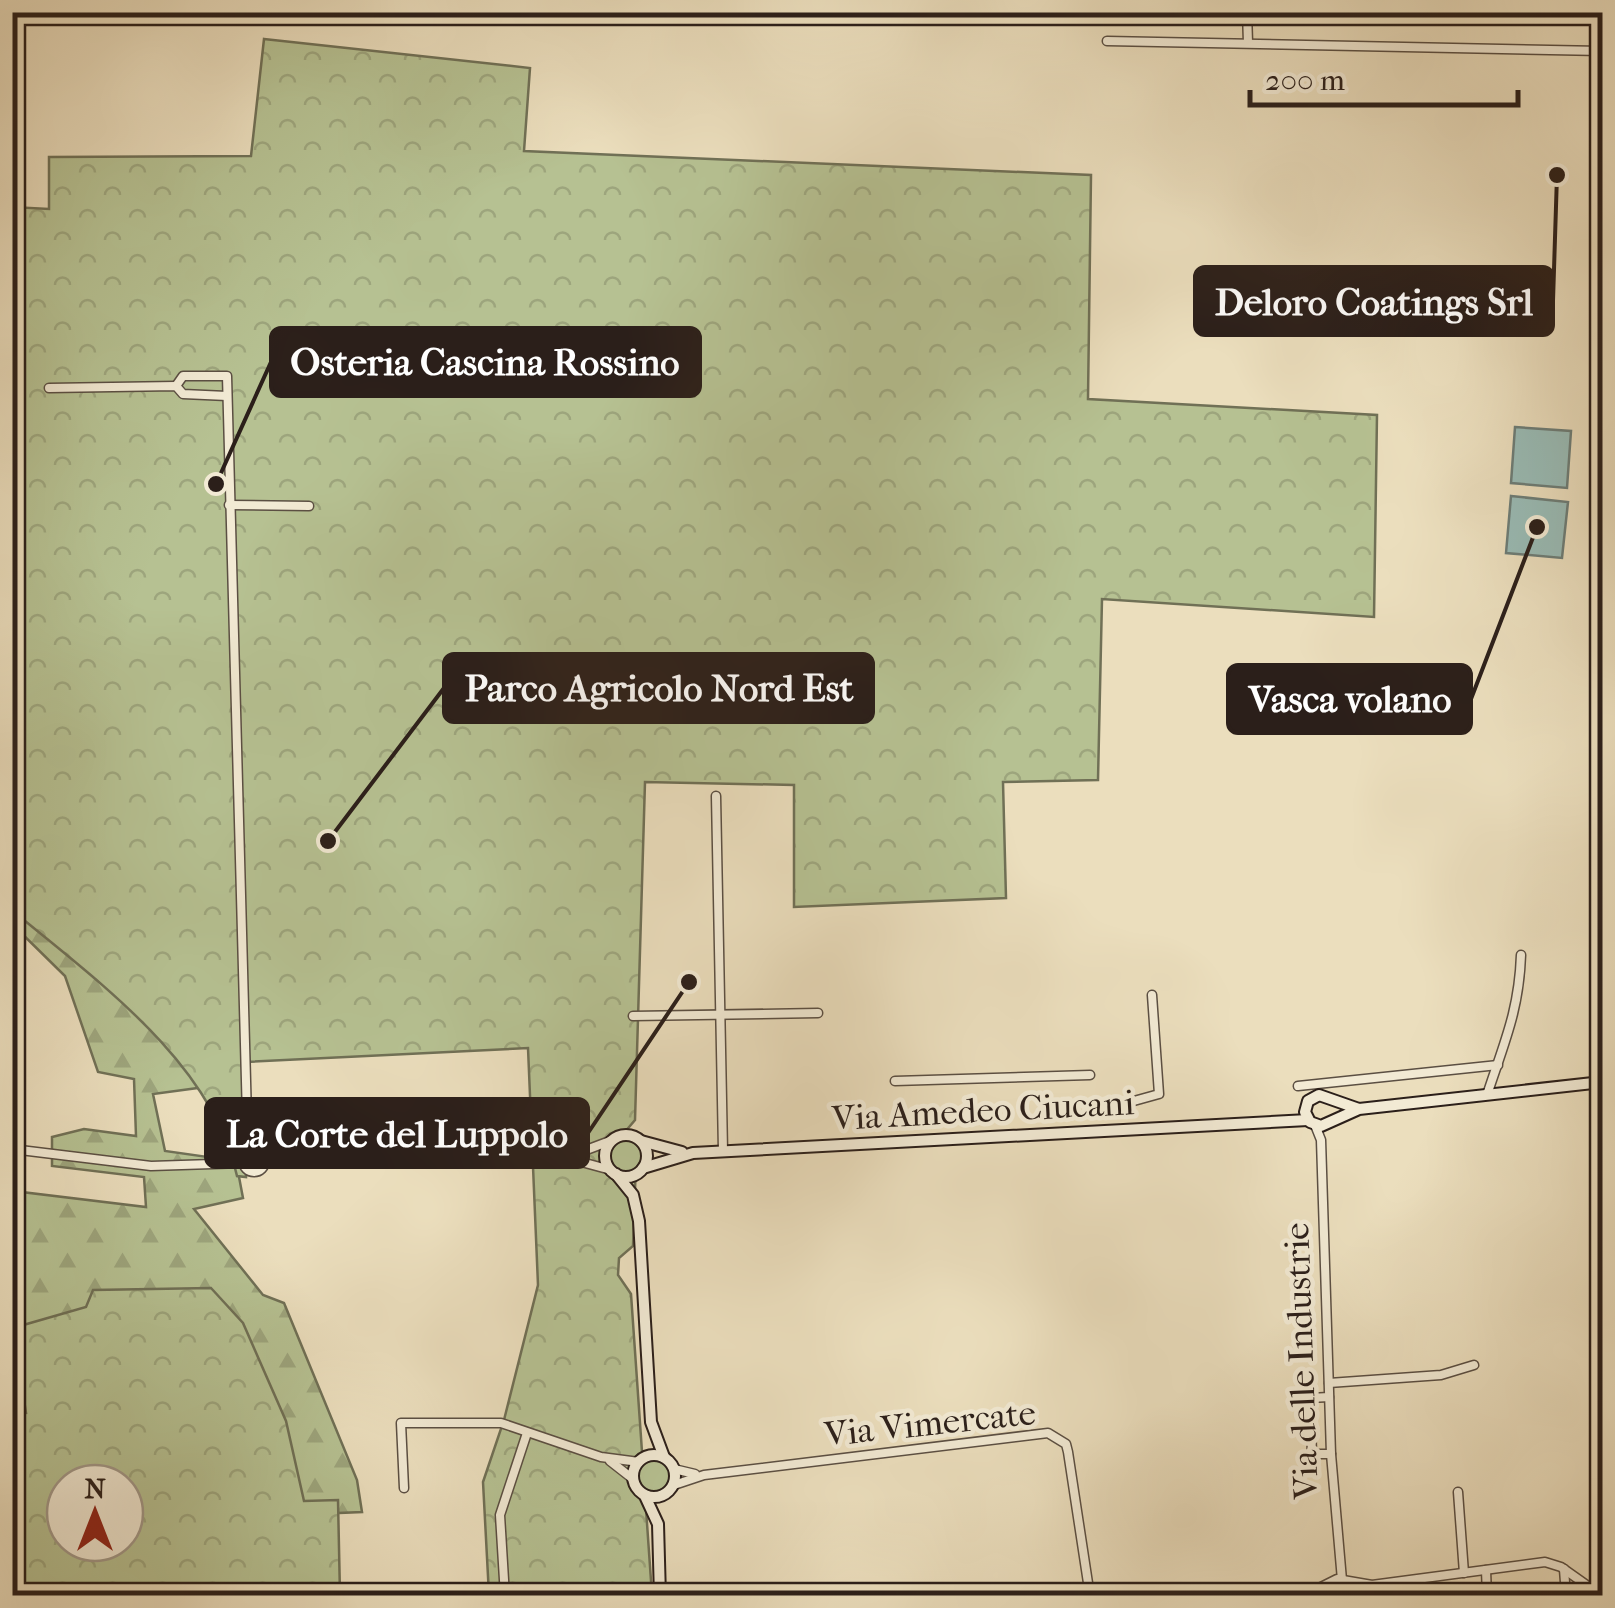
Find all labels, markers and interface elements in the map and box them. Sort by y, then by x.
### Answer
scale bar [1250,45,1518,107]
text: 200 m [1265,63,1345,98]
callout: Deloro Coatings Srl [1195,267,1553,335]
text: Deloro Coatings Srl [1215,280,1533,325]
callout: Osteria Cascina Rossino [271,328,700,396]
text: Osteria Cascina Rossino [290,340,680,385]
callout: Parco Agricolo Nord Est [444,654,873,722]
callout: Vasca volano [1228,665,1471,733]
text: Parco Agricolo Nord Est [465,666,854,711]
text: Vasca volano [1248,677,1451,722]
street label: Via Amedeo Ciucani [830,1082,1135,1139]
callout: La Corte del Luppolo [206,1099,588,1167]
text: La Corte del Luppolo [226,1112,568,1157]
street label: Via delle Industrie [1276,1222,1327,1501]
street label: Via Vimercate [821,1392,1038,1455]
north arrow [45,1463,145,1563]
text: N [84,1472,106,1505]

